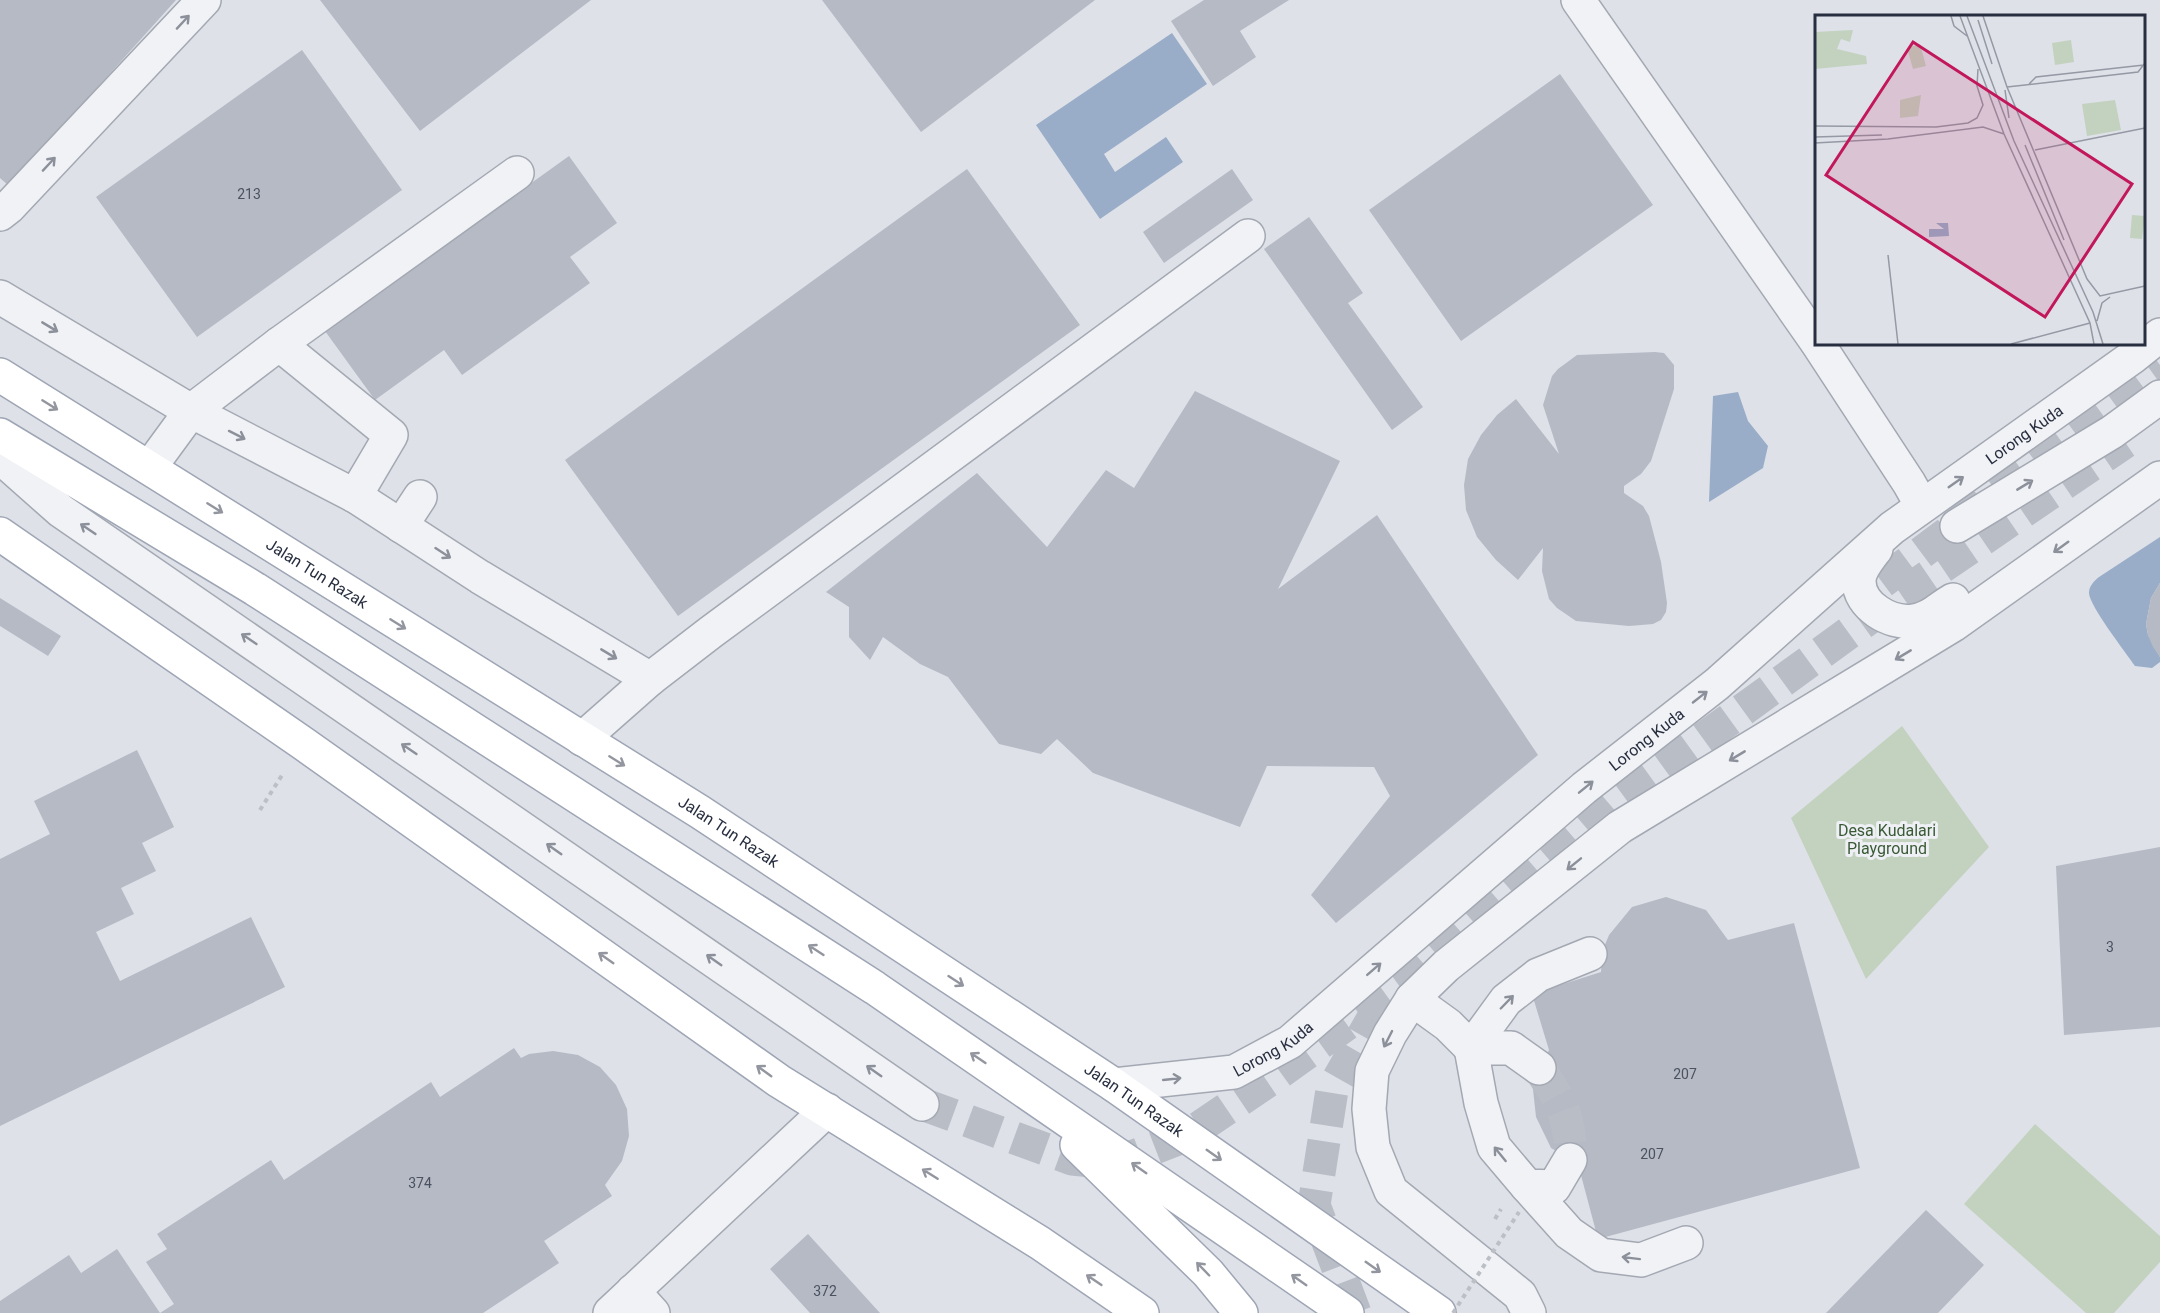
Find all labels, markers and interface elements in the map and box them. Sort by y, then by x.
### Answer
one-way arrow [176,15,190,30]
inset map [1815,15,2145,345]
one-way arrow [42,157,56,172]
house number: 213 [237,186,261,202]
one-way arrow [41,322,58,334]
one-way arrow [41,400,58,412]
street label: Lorong Kuda [1982,401,2067,468]
one-way arrow [228,430,246,441]
one-way arrow [1948,476,1964,488]
one-way arrow [2016,479,2033,491]
one-way arrow [207,502,224,515]
one-way arrow [80,523,96,535]
street label: Jalan Tun Razak [263,535,372,613]
one-way arrow [2054,540,2070,553]
one-way arrow [434,547,450,559]
one-way arrow [389,618,406,630]
one-way arrow [241,633,257,645]
one-way arrow [600,649,617,661]
one-way arrow [1895,649,1912,661]
one-way arrow [1692,690,1708,703]
street label: Lorong Kuda [1605,704,1688,775]
one-way arrow [402,743,418,755]
one-way arrow [1728,750,1745,763]
one-way arrow [608,755,625,767]
one-way arrow [1578,780,1593,794]
street label: Jalan Tun Razak [675,792,783,872]
park label: Desa Kudalari Playground [1838,821,1936,858]
one-way arrow [546,843,562,855]
one-way arrow [1566,857,1582,870]
house number: 3 [2106,939,2114,955]
one-way arrow [808,943,825,955]
one-way arrow [598,952,614,964]
one-way arrow [706,954,723,966]
one-way arrow [1366,962,1381,976]
one-way arrow [947,975,964,987]
one-way arrow [1500,994,1514,1009]
street label: Lorong Kuda [1230,1018,1317,1081]
one-way arrow [1381,1030,1393,1048]
one-way arrow [970,1051,987,1064]
street label: Jalan Tun Razak [1081,1059,1188,1141]
one-way arrow [866,1064,883,1077]
one-way arrow [757,1065,773,1077]
house number: 207 [1673,1066,1697,1082]
one-way arrow [1162,1073,1182,1084]
one-way arrow [1494,1146,1507,1162]
house number: 207 [1640,1146,1664,1162]
one-way arrow [1205,1149,1221,1161]
one-way arrow [1131,1162,1147,1174]
one-way arrow [922,1168,939,1180]
house number: 374 [408,1175,432,1191]
one-way arrow [1621,1253,1641,1264]
one-way arrow [1196,1261,1211,1276]
one-way arrow [1365,1261,1381,1273]
one-way arrow [1086,1274,1102,1286]
one-way arrow [1291,1274,1307,1286]
house number: 372 [813,1283,837,1299]

